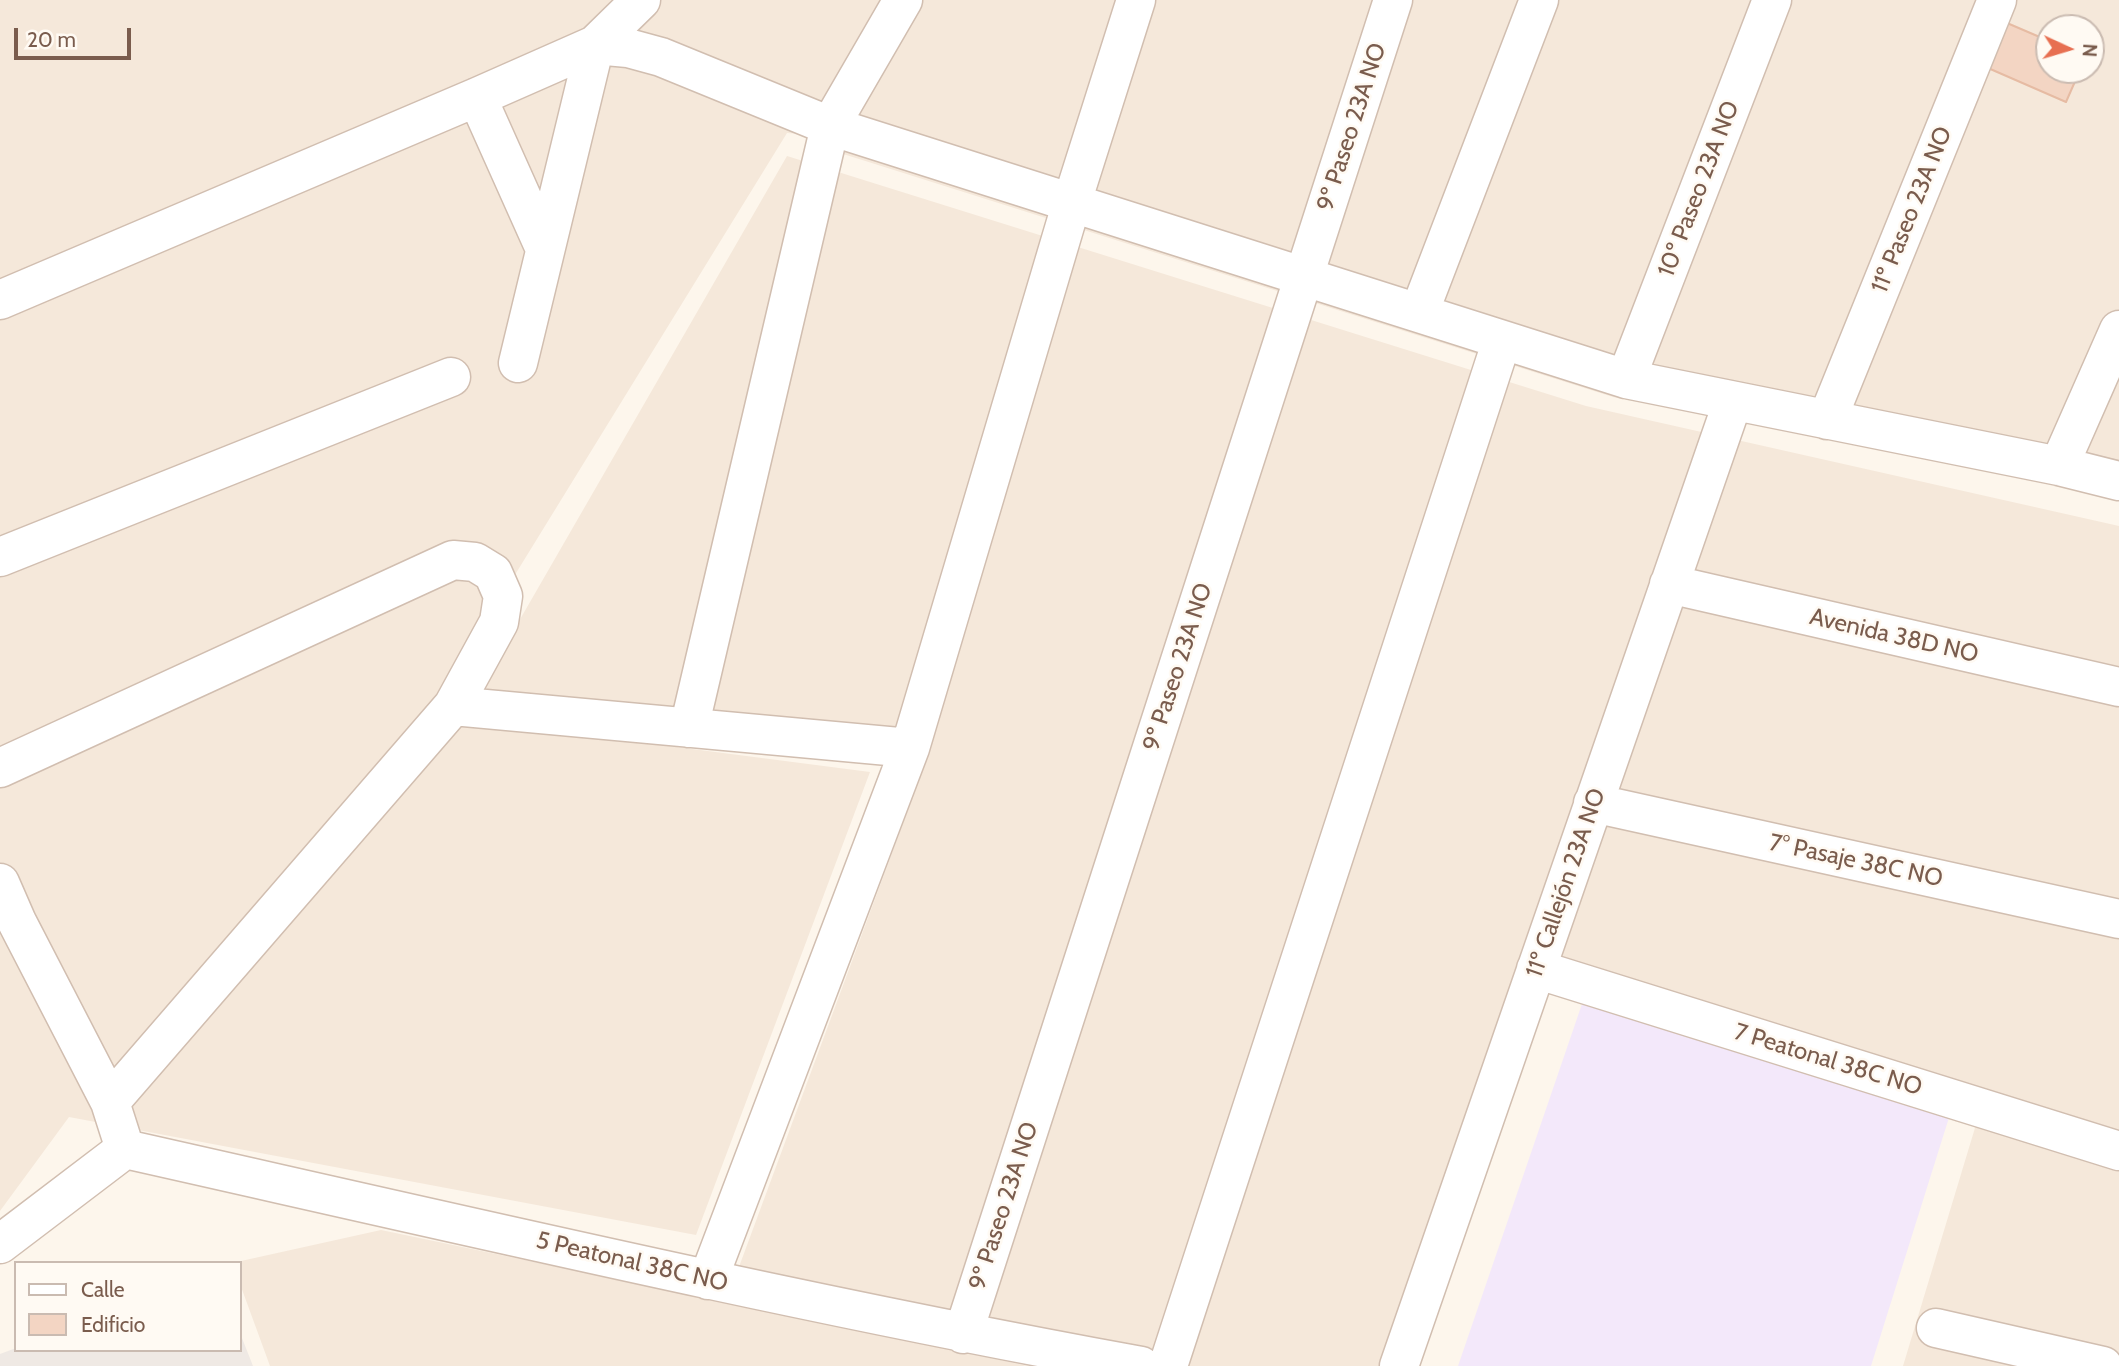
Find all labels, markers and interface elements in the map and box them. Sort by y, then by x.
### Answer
scale bar [18,14,135,58]
north arrow [2035,14,2105,84]
text: 20 m [27,27,76,52]
street label: 9º Paseo 23A NO [1311,39,1393,215]
text: N [2078,43,2101,58]
street label: 10º Paseo 23A NO [1652,97,1746,281]
street label: 11º Paseo 23A NO [1866,123,1958,297]
street label: 9º Paseo 23A NO [1137,579,1219,755]
street label: Avenida 38D NO [1807,603,1981,669]
street label: 11º Callejón 23A NO [1520,785,1612,981]
street label: 7° Pasaje 38C NO [1767,829,1945,893]
street label: 7 Peatonal 38C NO [1731,1018,1925,1102]
street label: 9º Paseo 23A NO [963,1118,1045,1294]
street label: 5 Peatonal 38C NO [533,1226,731,1298]
legend [14,1261,242,1352]
text: Calle [81,1277,125,1302]
text: Edificio [81,1312,145,1337]

